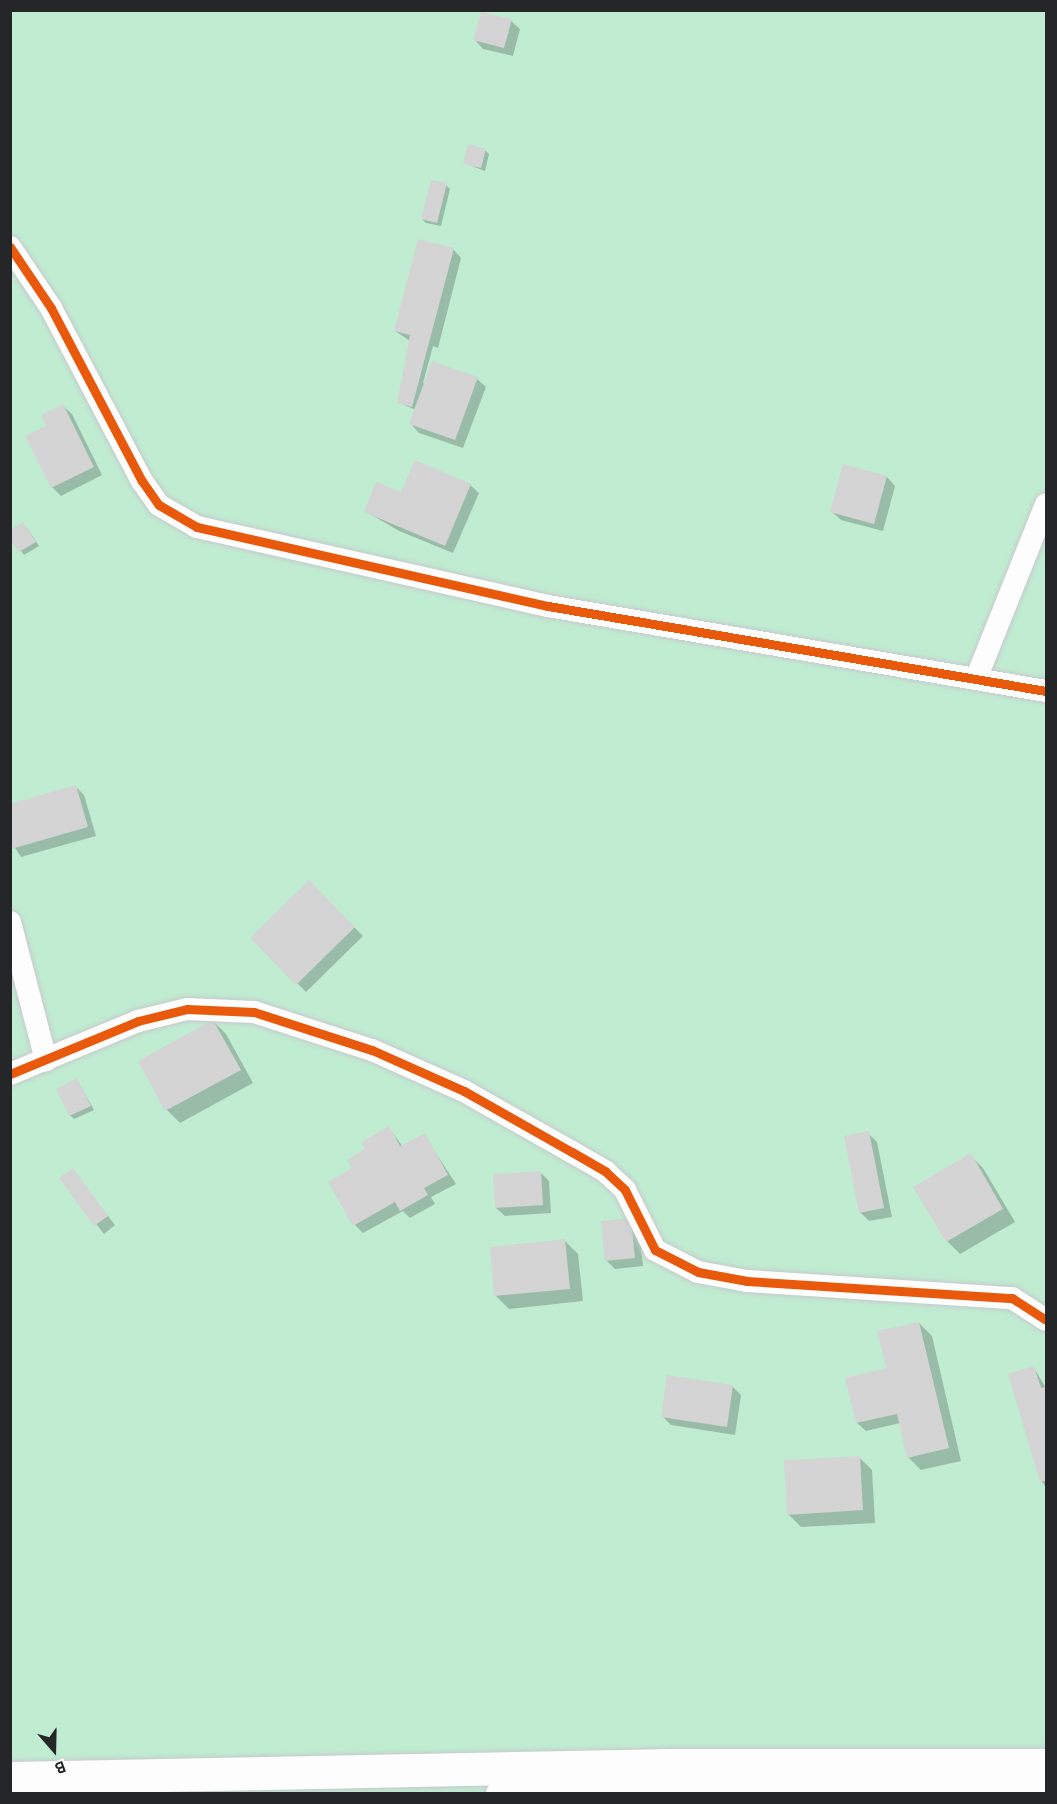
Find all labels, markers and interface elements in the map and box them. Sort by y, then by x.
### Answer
north arrow [24,1720,84,1780]
text: B [52,1757,68,1778]

